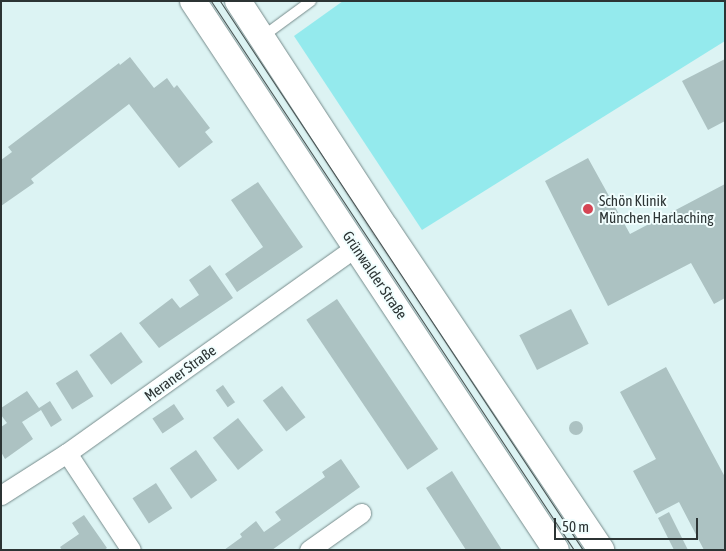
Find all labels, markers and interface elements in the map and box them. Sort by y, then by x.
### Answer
place label: Schön Klinik München Harlaching [599,191,714,226]
marker: Schön Klinik München Harlaching [581,202,595,216]
street label: Grünwalder Straße [339,227,411,323]
street label: Meraner Straße [141,341,219,405]
scale bar [556,508,700,540]
text: 50 m [562,518,589,535]

